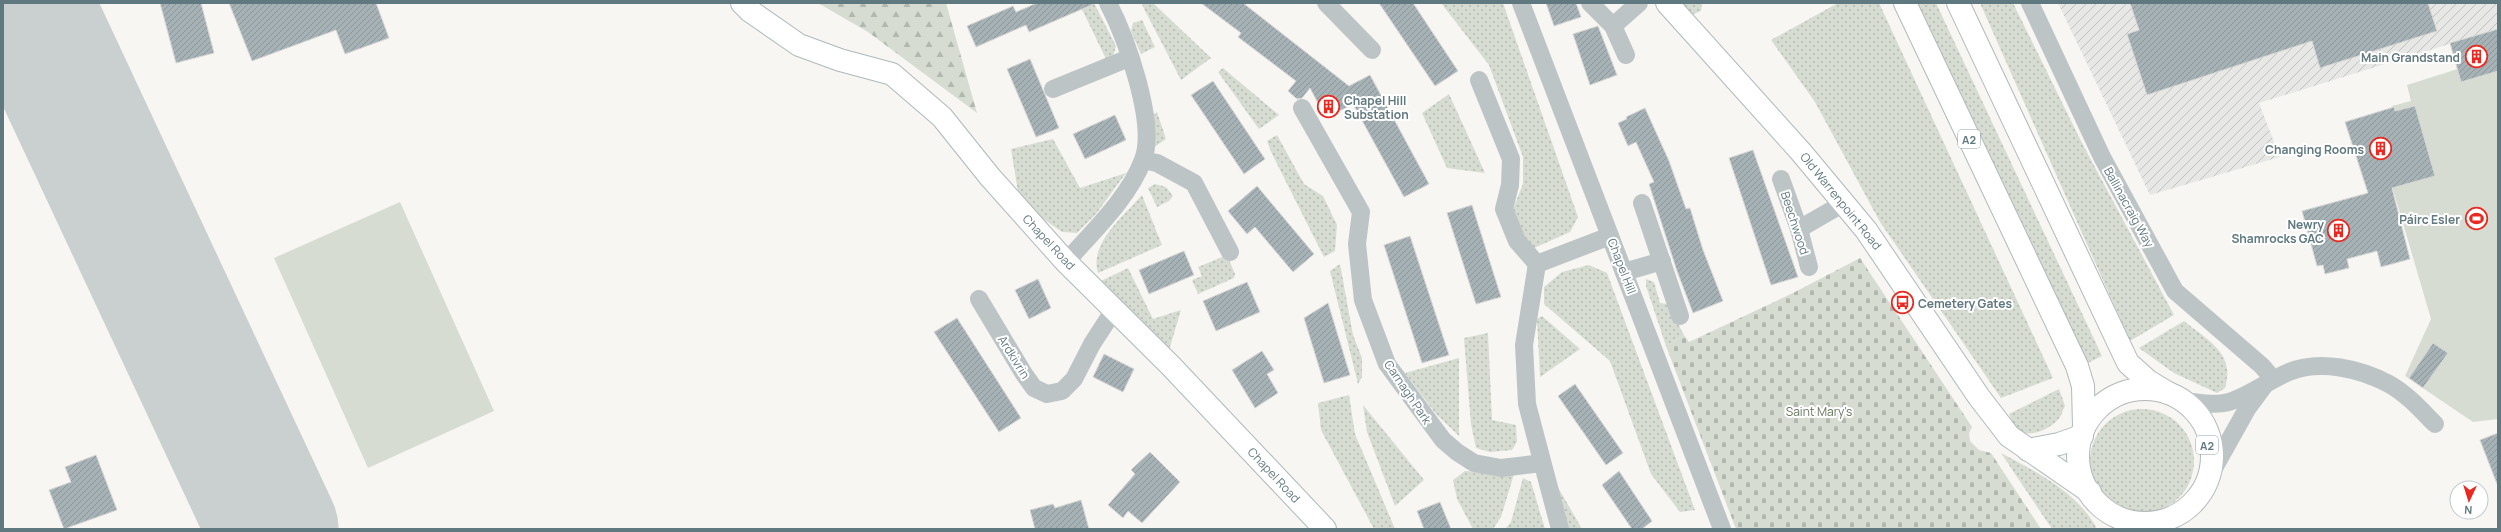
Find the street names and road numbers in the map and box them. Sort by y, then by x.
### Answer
road number: A2 [1958,130,1980,148]
street label: Old Warrenpoint Road [1796,149,1886,253]
street label: Ballinacraig Way [2100,164,2158,251]
street label: Beechwood [1777,189,1813,257]
street label: Chapel Road [1019,211,1079,273]
street label: Chapel Hill [1604,236,1640,296]
street label: Ardkivrin [994,332,1034,382]
street label: Carnagh Park [1380,357,1436,428]
road number: A2 [2196,436,2218,454]
street label: Chapel Road [1244,444,1304,506]

